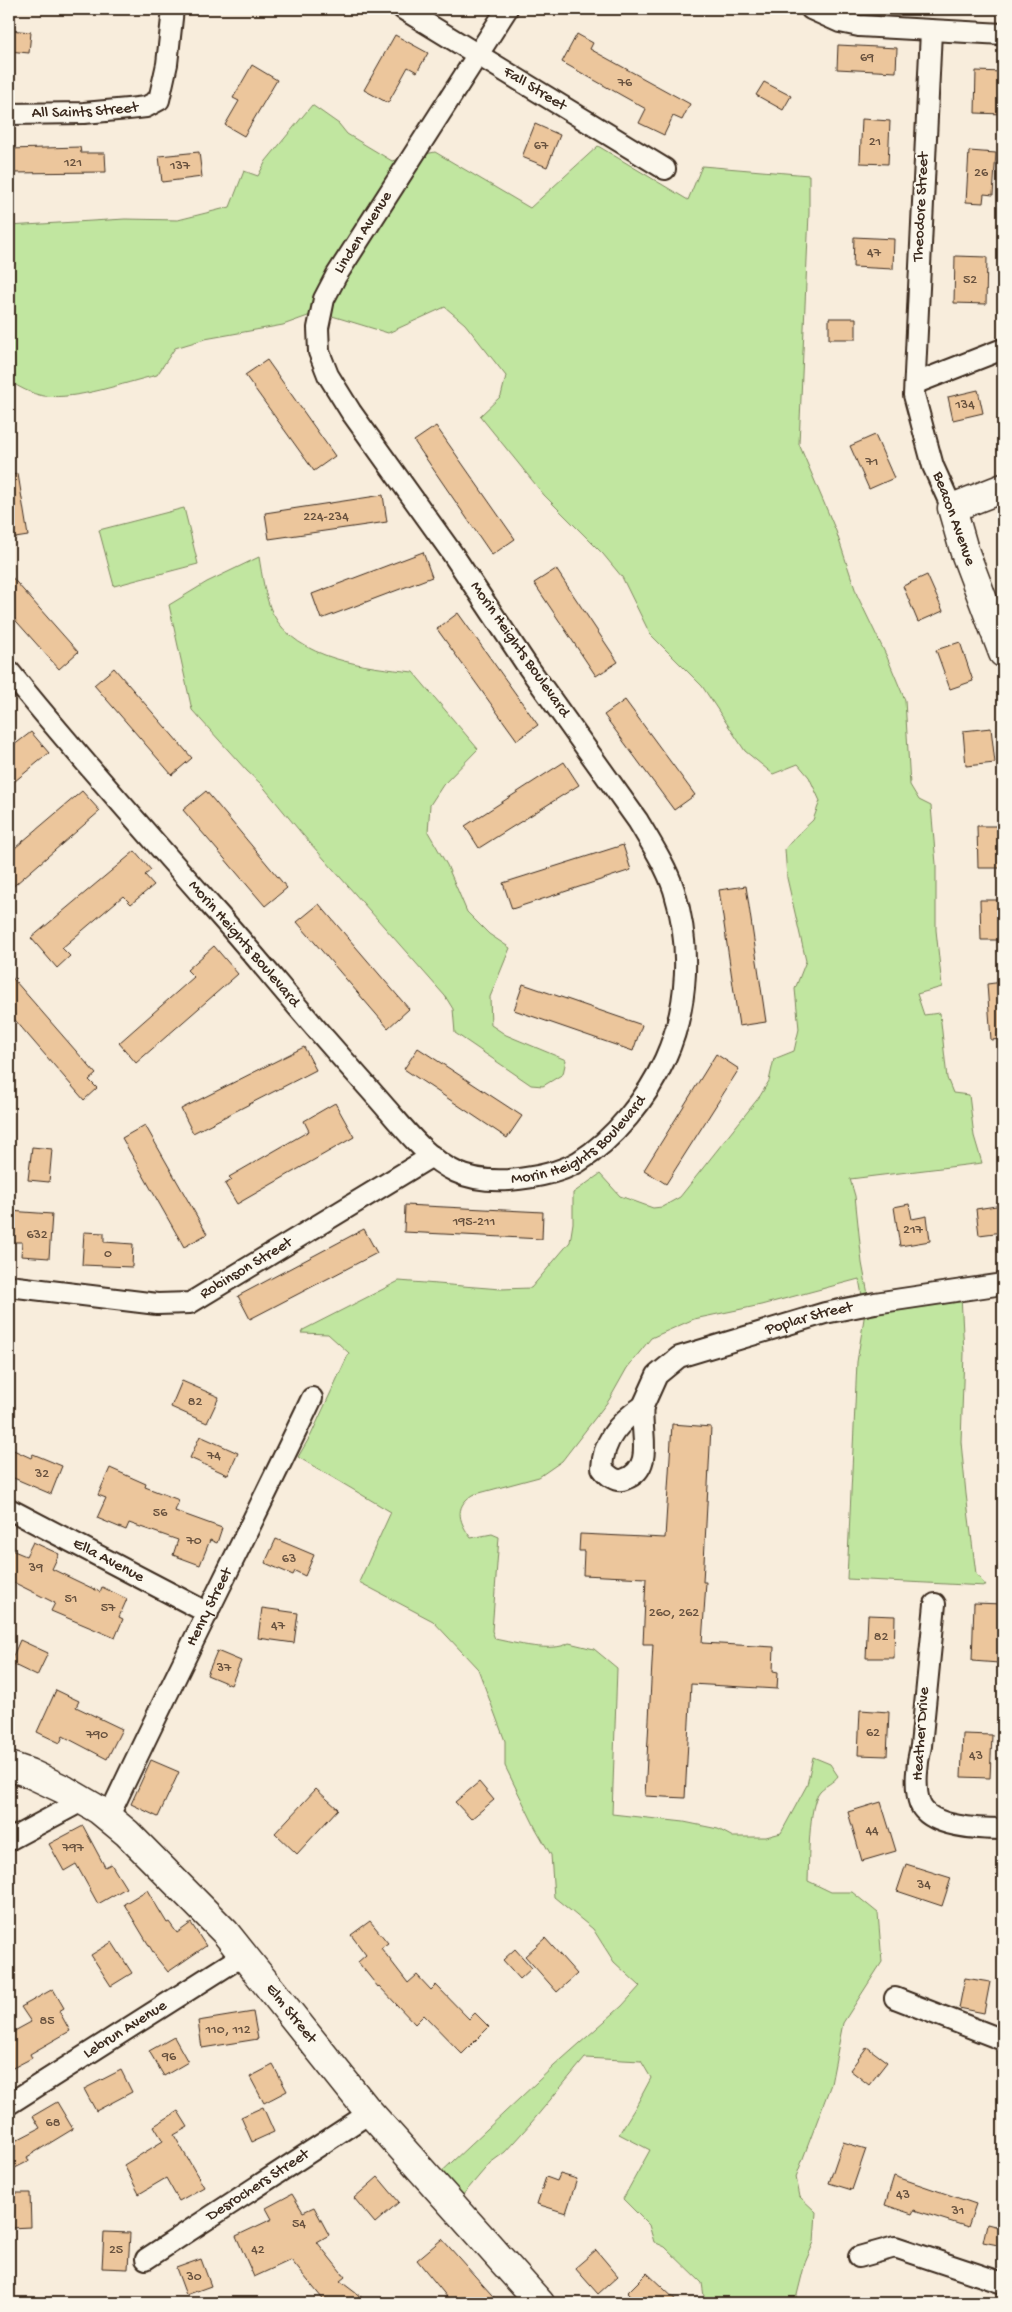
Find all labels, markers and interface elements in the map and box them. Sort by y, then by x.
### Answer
house number: 69 [860,50,874,67]
street label: Fall Street [498,62,571,117]
house number: 76 [617,75,633,92]
street label: All Saints Street [32,98,141,123]
house number: 21 [869,134,881,151]
house number: 67 [534,138,549,155]
street label: Theodore Street [910,150,934,263]
house number: 121 [63,155,82,172]
house number: 137 [169,158,191,175]
house number: 26 [974,165,989,182]
street label: Linden Avenue [330,187,397,278]
house number: 47 [867,245,882,262]
house number: 52 [963,272,977,289]
house number: 134 [954,397,975,414]
house number: 71 [865,454,878,471]
street label: Beacon Avenue [927,468,979,569]
house number: 224-234 [303,509,349,526]
street label: Morin Heights Boulevard [465,578,574,723]
street label: Morin Heights Boulevard [184,877,305,1013]
street label: Morin Heights Boulevard [510,1091,652,1189]
house number: 195-211 [452,1214,495,1231]
house number: 217 [903,1222,924,1239]
house number: 632 [26,1227,48,1244]
street label: Robinson Street [197,1233,297,1304]
house number: 0 [104,1246,112,1263]
street label: Poplar Street [762,1298,856,1340]
house number: 82 [188,1394,202,1411]
house number: 74 [206,1448,221,1465]
house number: 32 [34,1466,49,1483]
house number: 56 [153,1505,168,1522]
house number: 70 [185,1533,202,1550]
street label: Ella Avenue [69,1534,148,1588]
house number: 63 [282,1551,296,1568]
house number: 39 [28,1560,43,1577]
street label: Henry Street [183,1564,238,1650]
house number: 51 [64,1591,78,1608]
house number: 57 [101,1600,116,1617]
house number: 260, 262 [649,1605,699,1622]
house number: 47 [271,1618,286,1635]
house number: 82 [874,1629,888,1646]
house number: 37 [216,1660,232,1677]
street label: Heather Drive [909,1686,935,1782]
house number: 62 [866,1725,880,1742]
house number: 790 [85,1727,108,1744]
house number: 43 [969,1748,983,1765]
house number: 44 [865,1823,879,1840]
house number: 797 [61,1840,85,1857]
house number: 34 [916,1877,931,1894]
street label: Elm Street [261,1980,321,2049]
street label: Lebrun Avenue [80,1996,171,2064]
house number: 85 [39,2013,55,2030]
house number: 110, 112 [204,2022,251,2039]
house number: 96 [161,2049,177,2066]
house number: 68 [46,2115,61,2132]
street label: Desrochers Street [202,2144,314,2227]
house number: 43 [896,2187,910,2204]
house number: 31 [951,2203,964,2220]
house number: 54 [292,2216,306,2233]
house number: 25 [109,2242,123,2259]
house number: 42 [251,2242,265,2259]
house number: 30 [185,2269,202,2286]

